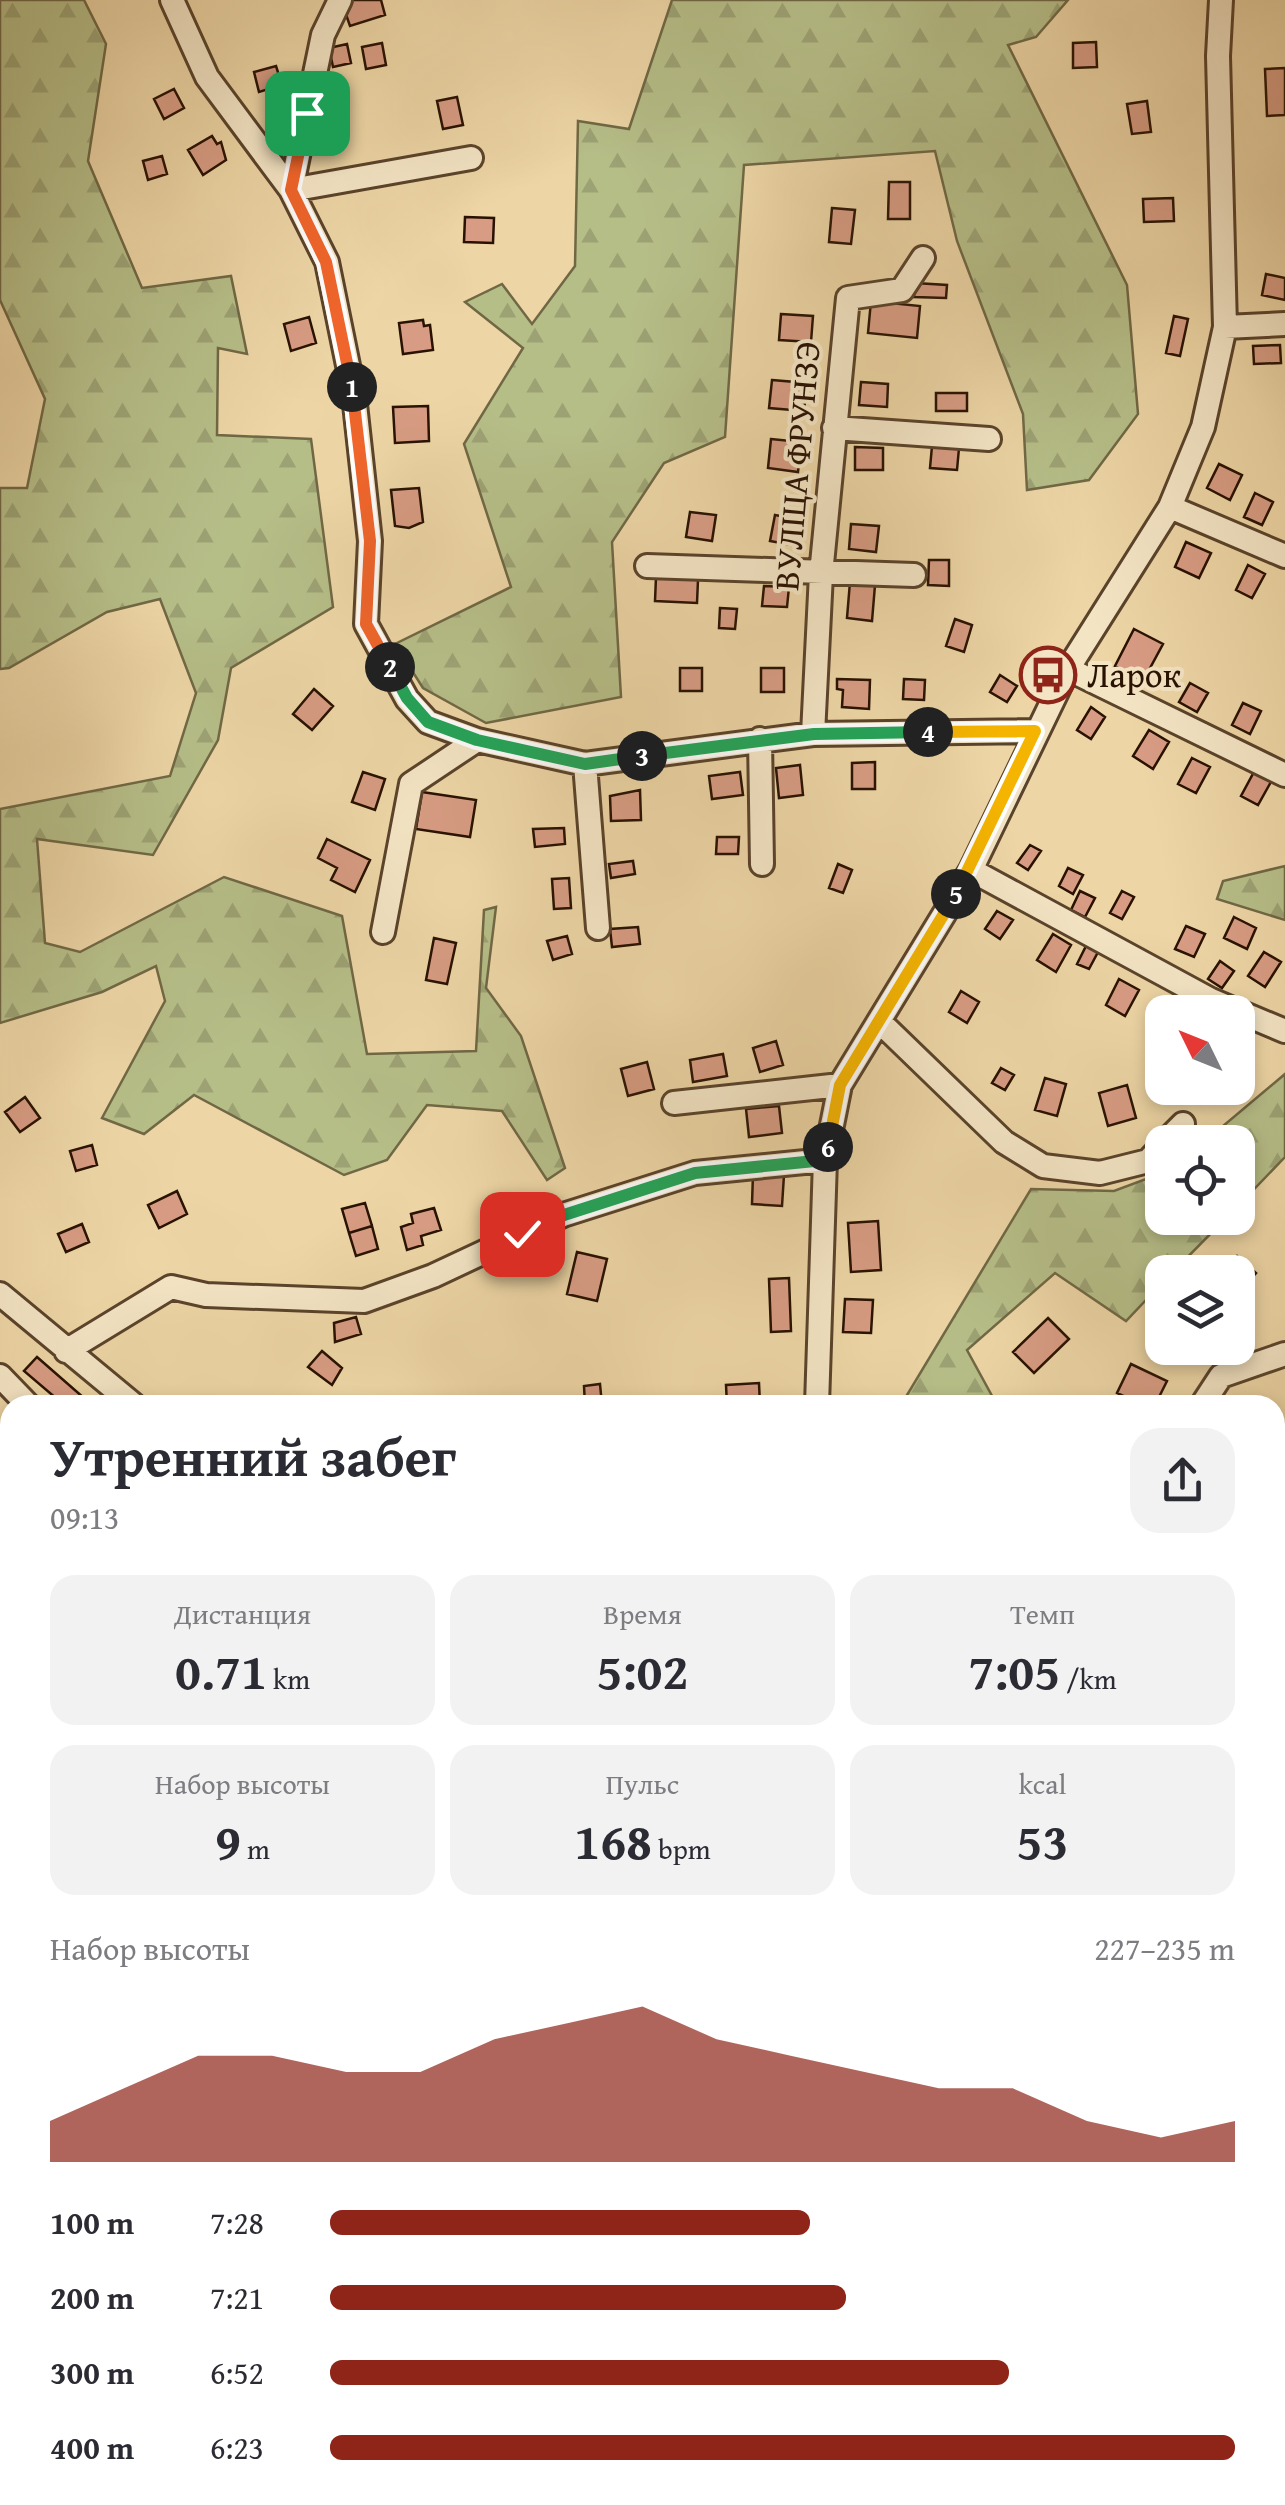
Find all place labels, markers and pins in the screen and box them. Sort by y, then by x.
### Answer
pin [265,71,350,156]
pin: 1 [327,362,377,412]
pin: 2 [365,642,415,692]
bus stop icon: Ларок [1018,645,1078,705]
place label: Ларок [1087,649,1182,700]
pin: 4 [903,707,953,757]
pin: 3 [617,731,667,781]
pin: 5 [931,869,981,919]
pin: 6 [803,1122,853,1172]
pin [480,1192,565,1277]

